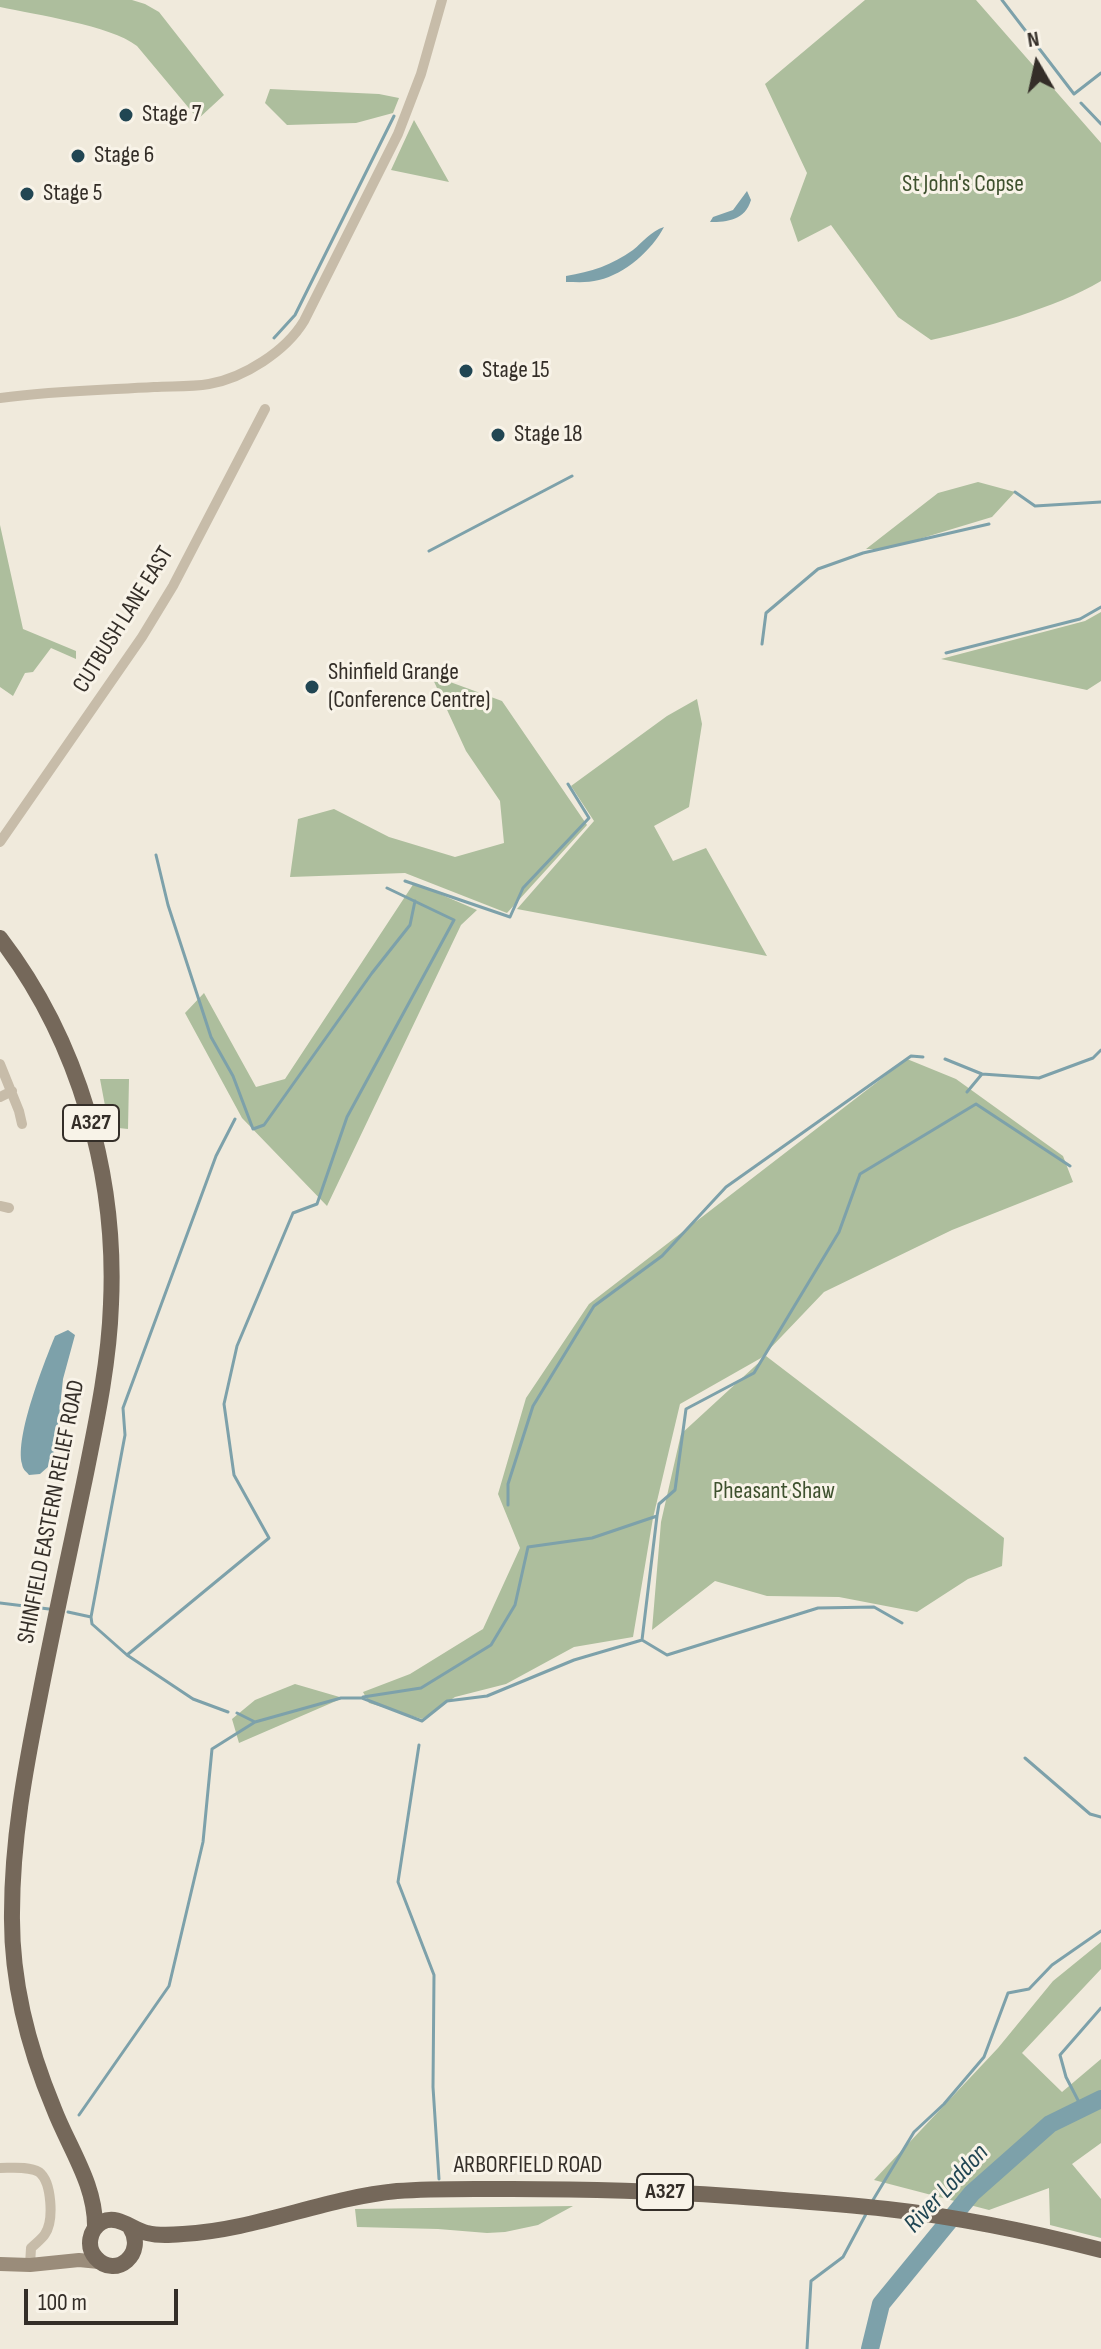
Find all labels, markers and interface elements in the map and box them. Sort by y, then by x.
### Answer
north arrow [997,24,1077,104]
text: N [1025,26,1041,54]
place label: Stage 7 [142,101,201,129]
marker: Stage 7 [117,106,135,124]
place label: Stage 6 [94,142,154,170]
marker: Stage 6 [69,147,87,165]
park label: St John's Copse [902,171,1024,199]
place label: Stage 5 [43,180,102,208]
marker: Stage 5 [18,185,36,203]
place label: Stage 15 [482,357,550,385]
marker: Stage 15 [457,362,475,380]
place label: Stage 18 [514,421,583,449]
marker: Stage 18 [489,426,507,444]
street label: CUTBUSH LANE EAST [67,541,181,699]
place label: Shinfield Grange (Conference Centre) [328,659,490,715]
marker: Shinfield Grange (Conference Centre) [303,678,321,696]
road number: A327 [63,1105,119,1141]
street label: SHINFIELD EASTERN RELIEF ROAD [12,1378,92,1646]
park label: Pheasant Shaw [713,1478,835,1506]
water label: River Loddon [898,2138,996,2240]
street label: ARBORFIELD ROAD [454,2152,602,2180]
road number: A327 [637,2174,693,2210]
scale bar [28,2273,182,2323]
text: 100 m [38,2288,87,2317]

